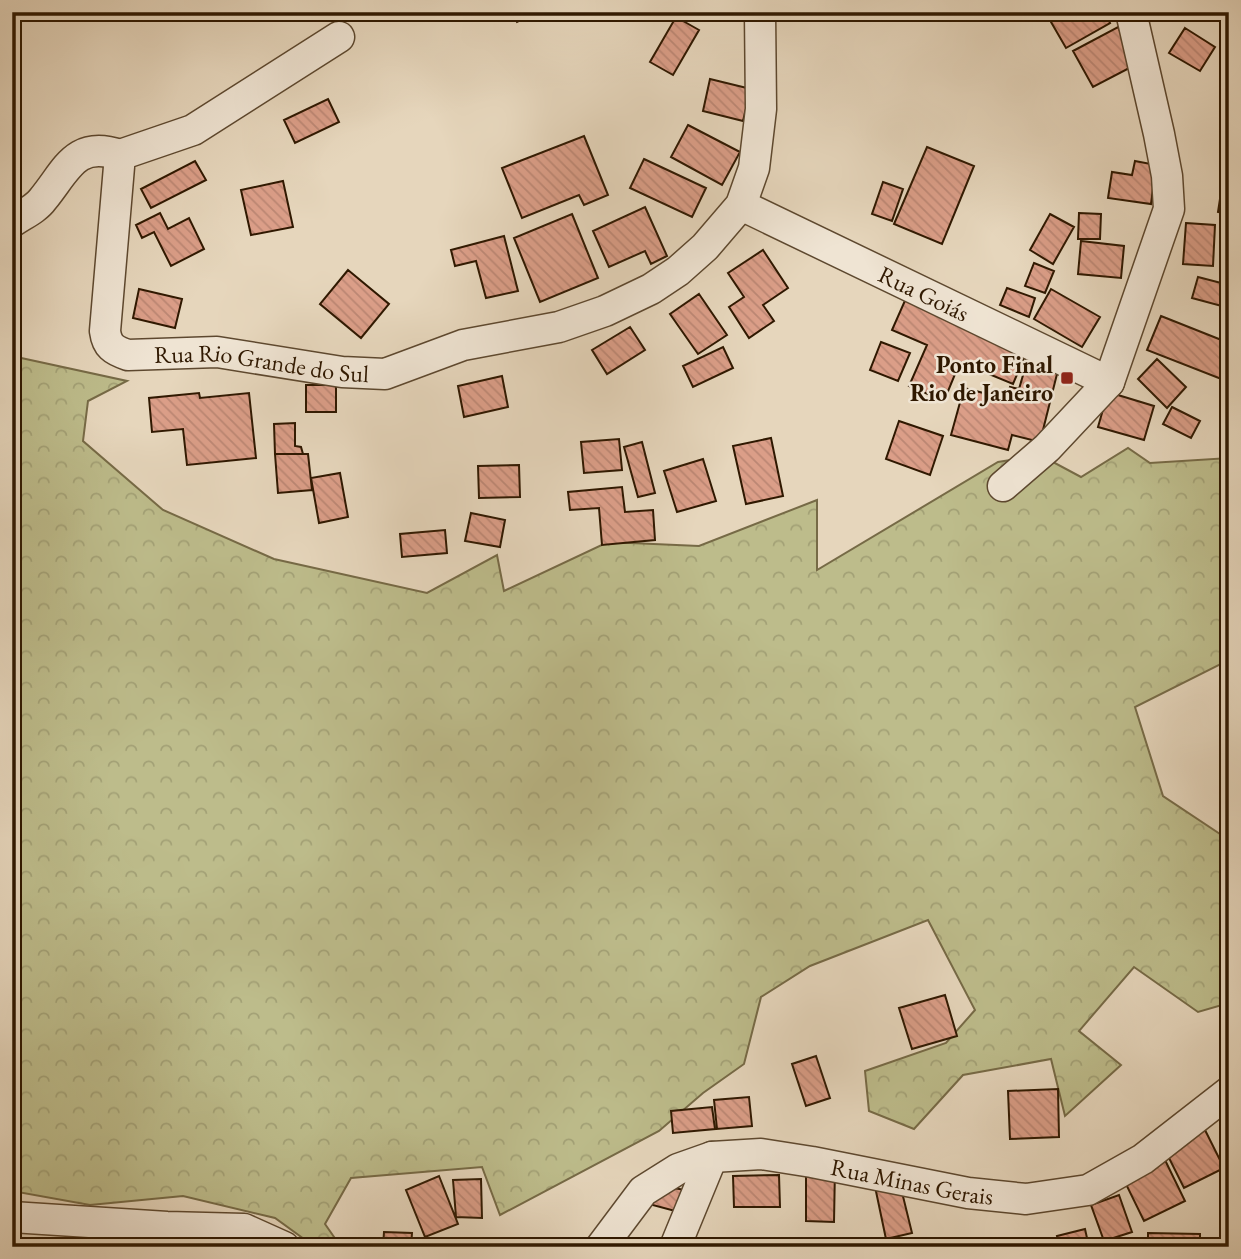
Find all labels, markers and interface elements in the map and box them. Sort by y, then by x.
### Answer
street label: Rua Goiás [874,258,974,328]
street label: Rua Rio Grande do Sul [153,336,370,389]
place label: Ponto Final Rio de Janeiro [910,349,1053,408]
marker: Ponto Final Rio de Janeiro [1059,370,1075,386]
street label: Rua Minas Gerais [828,1151,995,1211]

